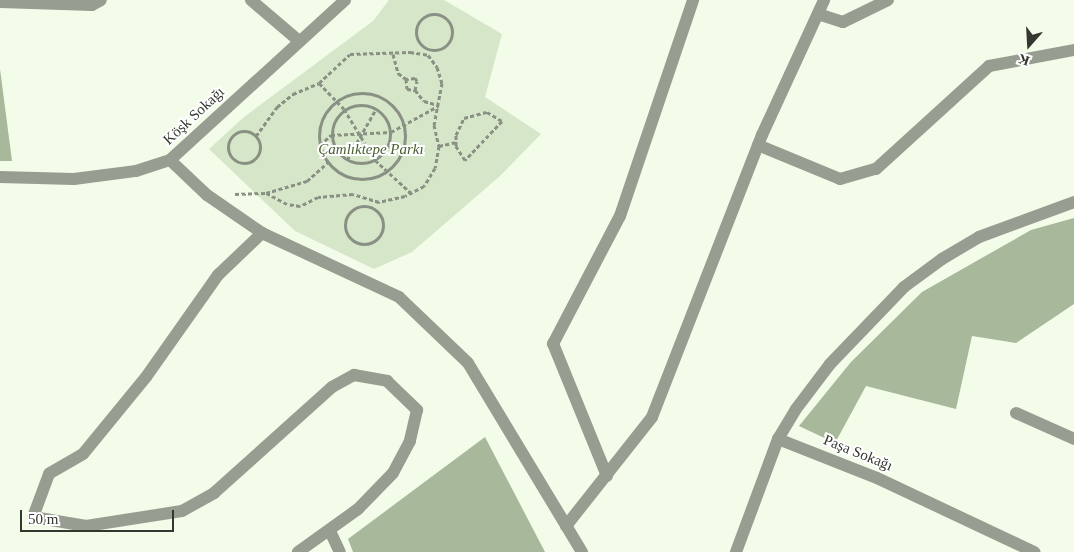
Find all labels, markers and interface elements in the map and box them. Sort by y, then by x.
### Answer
north arrow [1004,20,1054,70]
text: K [1016,51,1032,69]
street label: Köşk Sokağı [160,83,228,149]
park label: Çamlıktepe Parkı [318,141,424,159]
street label: Paşa Sokağı [821,431,895,475]
scale bar [22,500,176,532]
text: 50 m [28,511,58,527]

